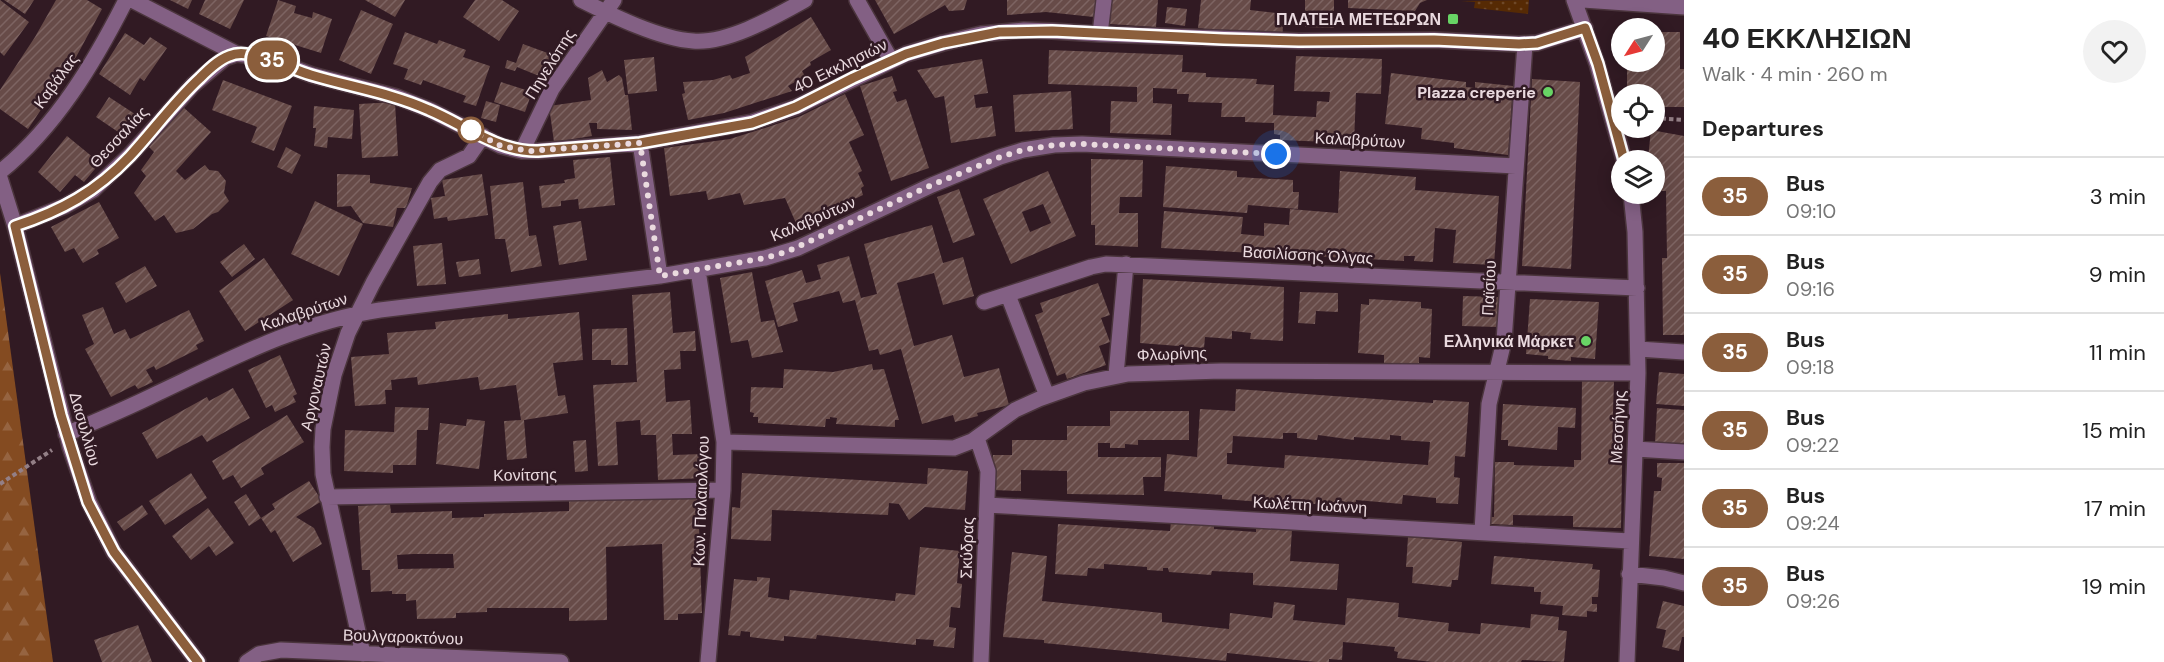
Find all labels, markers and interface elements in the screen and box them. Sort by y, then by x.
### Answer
place label: ΠΛΑΤΕΙΑ ΜΕΤΕΩΡΩΝ [1276,9,1441,30]
marker: ΠΛΑΤΕΙΑ ΜΕΤΕΩΡΩΝ [1446,12,1460,26]
north arrow [1611,18,1665,72]
map controls [1611,18,1665,204]
text: 40 ΕΚΚΛΗΣΙΩΝ [1702,20,1912,57]
button: heart [2083,20,2146,83]
street label: Πηνελόπης [520,25,580,103]
street label: 40 Εκκλησιών [789,34,891,98]
line badge: 35 [245,40,299,80]
text: 35 [259,46,285,74]
street label: Καβάλας [29,49,83,113]
text: Walk · 4 min · 260 m [1702,61,1887,87]
place label: Plazza creperie [1417,82,1536,103]
button: locate [1611,84,1665,138]
marker: Plazza creperie [1541,85,1555,99]
street label: Θεσσαλίας [85,101,153,172]
text: Departures [1702,114,1824,143]
unlabelled marker [458,117,484,143]
street label: Καλαβρύτων [1314,127,1406,153]
your location [1261,139,1291,169]
button: layers [1611,150,1665,204]
text: Bus [1786,169,1825,198]
text: 35 [1722,182,1748,210]
text: 3 min [2090,182,2146,211]
street label: Καλαβρύτων [767,192,859,246]
text: 09:10 [1786,198,1836,224]
street label: Βασιλίσσης Όλγας [1242,241,1374,269]
text: Bus [1786,247,1825,276]
street label: Παϊσίου [1477,260,1501,316]
text: 35 [1722,260,1748,288]
text: 9 min [2089,260,2146,289]
text: 09:16 [1786,276,1835,302]
street label: Καλαβρύτων [258,288,350,336]
text: Bus [1786,325,1825,354]
place label: Ελληνικά Μάρκετ [1444,331,1574,352]
marker: Ελληνικά Μάρκετ [1579,334,1593,348]
text: 35 [1722,338,1748,366]
text: 11 min [2089,338,2146,367]
street label: Αργοναυτών [296,341,336,433]
street label: Φλωρίνης [1137,342,1208,366]
text: 09:18 [1786,354,1835,380]
street label: Μεσσήνης [1606,389,1630,464]
street label: Δασυλλίου [64,390,106,468]
text: Bus [1786,403,1825,432]
text: 35 [1722,416,1748,444]
text: 15 min [2082,416,2146,445]
text: 09:22 [1786,432,1839,458]
street label: Κων. Παλαιολόγου [688,435,714,567]
street label: Κονίτσης [493,464,557,486]
text: Bus [1786,481,1825,510]
street label: Κωλέττη Ιωάννη [1252,492,1368,518]
text: 35 [1722,494,1748,522]
text: 17 min [2084,494,2146,523]
text: 09:24 [1786,510,1840,536]
street label: Σκύδρας [955,517,979,579]
text: Bus [1786,559,1825,588]
text: 35 [1722,572,1748,600]
text: 19 min [2082,572,2146,601]
text: 09:26 [1786,588,1840,614]
street label: Βουλγαροκτόνου [342,624,464,650]

